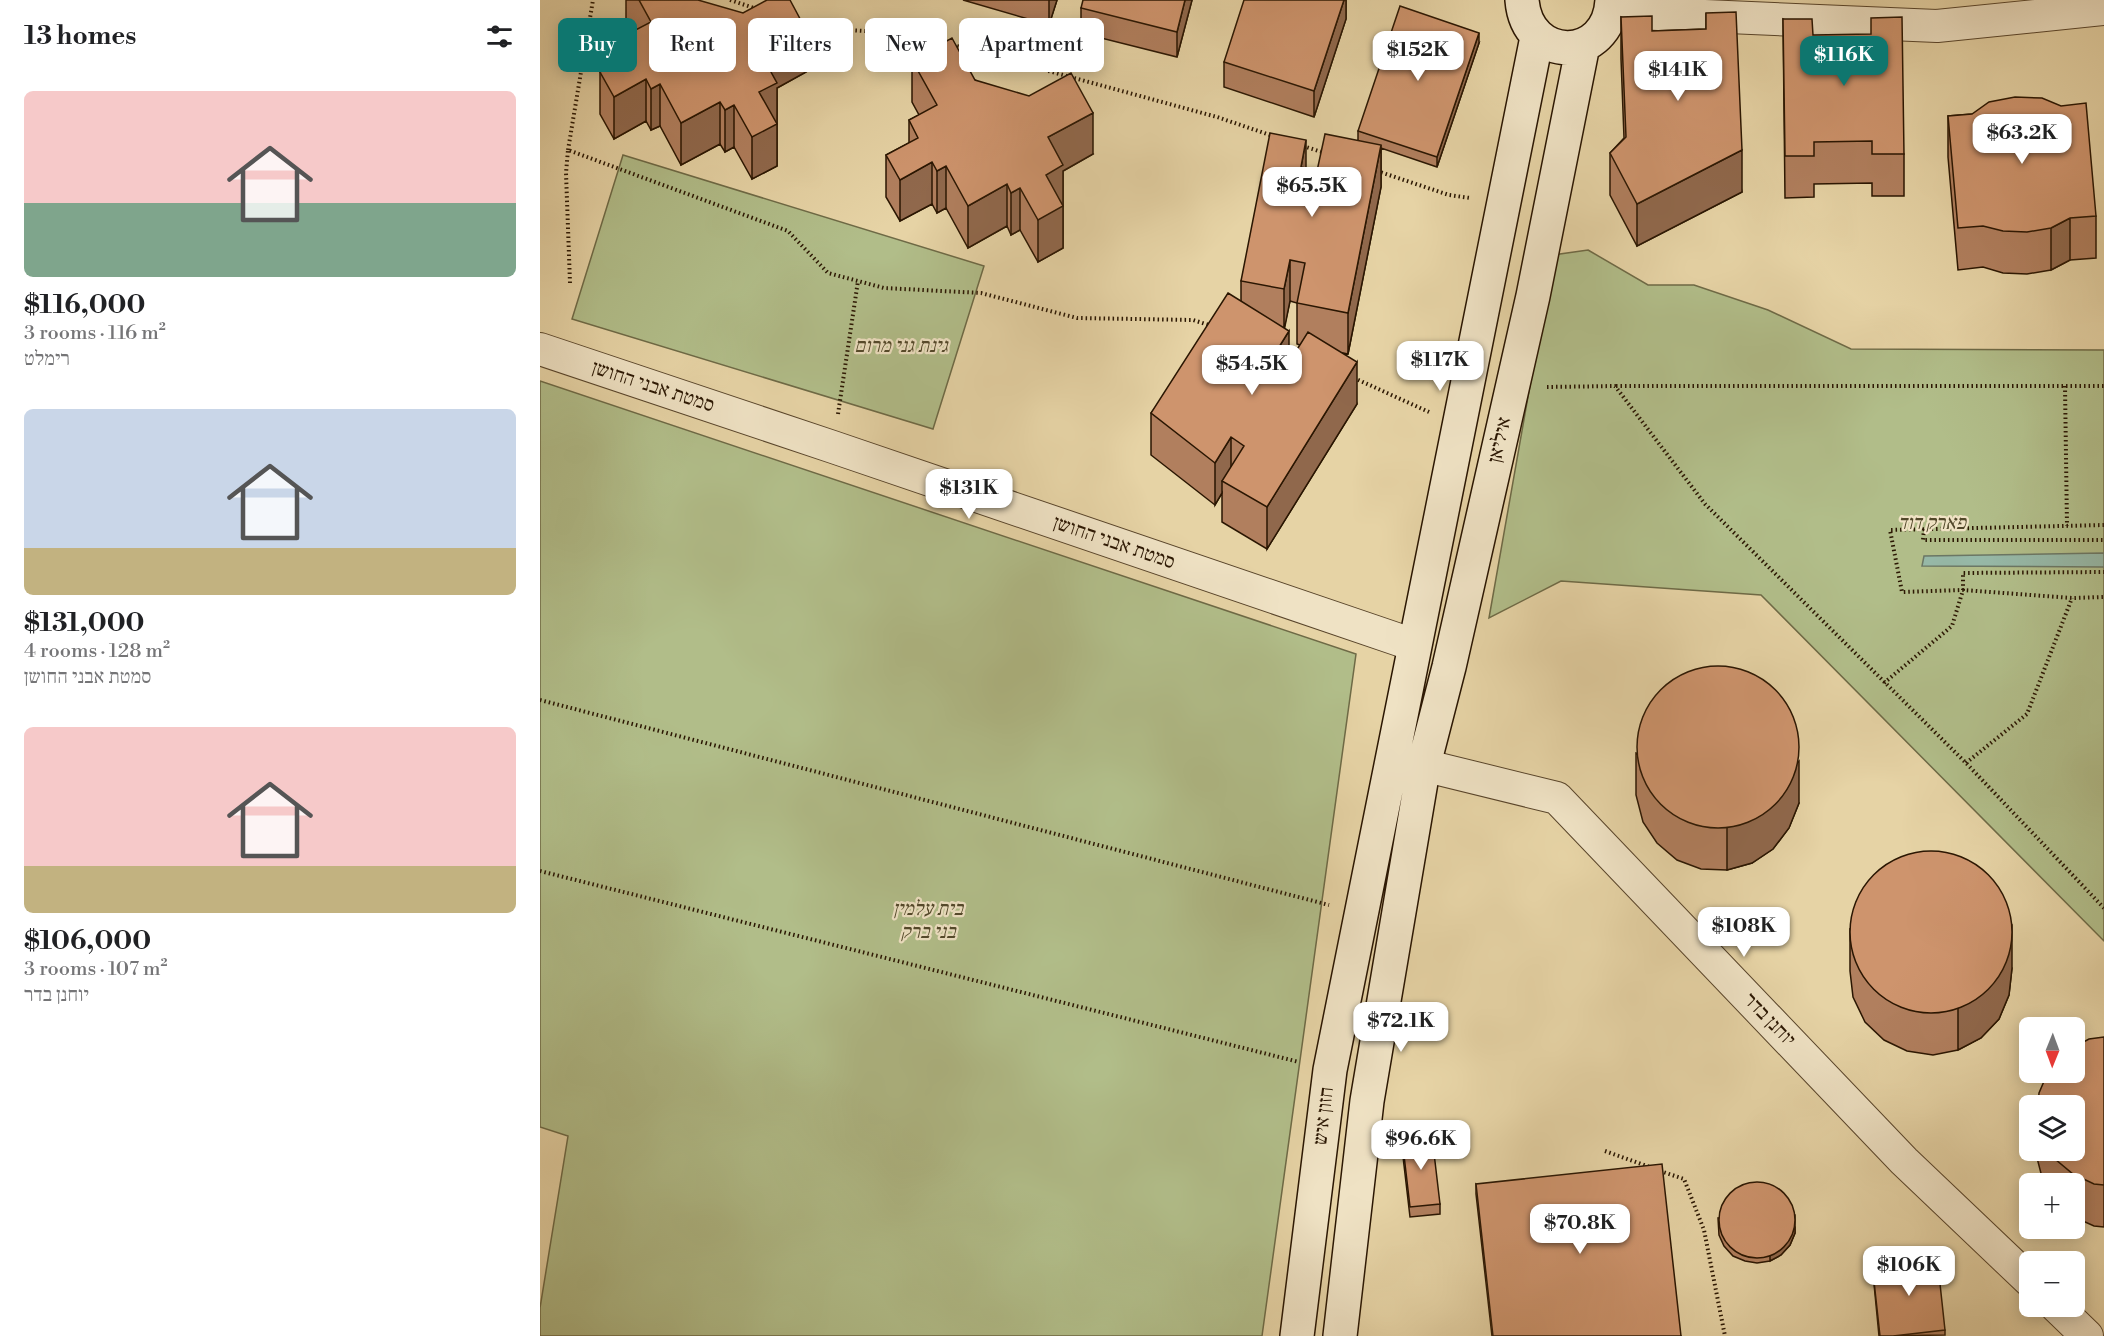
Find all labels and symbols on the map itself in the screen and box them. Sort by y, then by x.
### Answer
pin: $152K [1376,31,1460,82]
pin: $116K [1802,36,1886,87]
pin: $141K [1636,51,1720,102]
pin: $63.2K [1973,114,2071,165]
pin: $65.5K [1263,167,1361,218]
park label: גינת גני מרום [854,334,949,359]
pin: $117K [1398,341,1482,392]
pin: $54.5K [1203,345,1301,396]
street label: סמטת אבני החושן [589,355,717,419]
street label: איליאן [1483,415,1517,465]
pin: $131K [927,469,1011,520]
street label: סמטת אבני החושן [1050,510,1178,576]
park label: פארק דוד [1898,511,1967,536]
park label: בית עלמין בני ברק [893,897,964,945]
pin: $108K [1702,907,1786,958]
street label: יוחנן בדר [1737,988,1801,1052]
pin: $72.1K [1352,1002,1450,1053]
north arrow [2019,1017,2085,1083]
street label: חזון איש [1308,1085,1340,1147]
pin: $96.6K [1372,1120,1470,1171]
pin: $70.8K [1531,1204,1629,1255]
pin: $106K [1867,1246,1951,1297]

